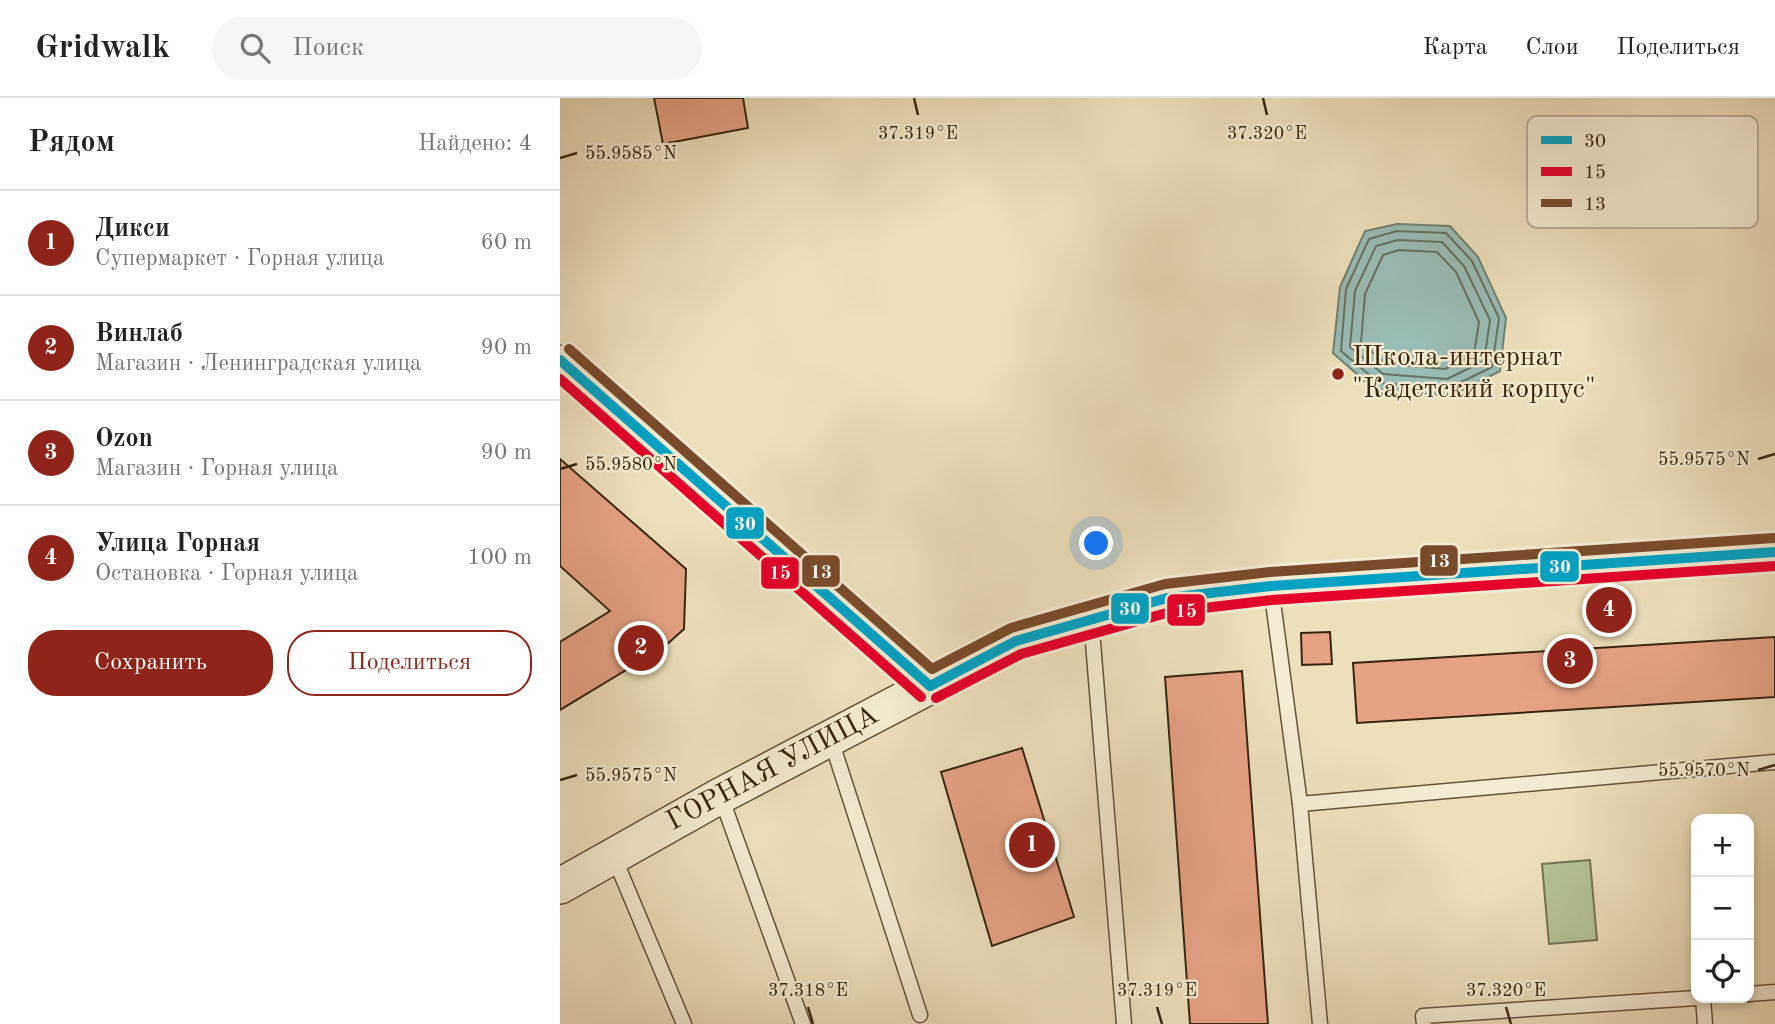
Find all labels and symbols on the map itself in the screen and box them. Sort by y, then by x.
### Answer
legend [1527,116,1758,228]
text: 37.319°E [878,125,958,143]
text: 37.320°E [1227,125,1307,143]
text: 30 [1584,133,1606,152]
text: 55.9585°N [585,145,677,163]
text: 15 [1584,164,1606,183]
text: 13 [1584,196,1606,215]
place label: Школа-интернат "Кадетский корпус" [1352,344,1596,404]
marker: Школа-интернат "Кадетский корпус" [1330,366,1346,382]
text: 55.9575°N [1658,451,1750,469]
text: 55.9580°N [585,456,677,474]
line badge: 30 [725,506,765,540]
text: 30 [734,516,756,535]
your location [1079,526,1113,560]
line badge: 13 [1419,544,1459,577]
line badge: 30 [1539,550,1580,583]
text: 13 [1428,553,1450,572]
line badge: 13 [801,554,841,588]
line badge: 15 [760,556,800,590]
text: 30 [1549,559,1571,578]
text: 13 [810,564,832,583]
text: 15 [769,565,791,584]
pin: 4 [1586,584,1632,636]
line badge: 30 [1110,592,1150,625]
line badge: 15 [1166,593,1206,627]
text: 30 [1119,601,1141,620]
text: 15 [1175,603,1197,622]
pin: 2 [618,622,664,674]
pin: 3 [1547,635,1593,687]
street label: ГОРНАЯ УЛИЦА [662,701,884,837]
text: 55.9570°N [1658,762,1750,780]
text: 55.9575°N [585,767,677,785]
pin: 1 [1009,819,1055,871]
text: 37.318°E [768,982,848,1000]
text: 37.319°E [1117,982,1197,1000]
text: 37.320°E [1466,982,1546,1000]

